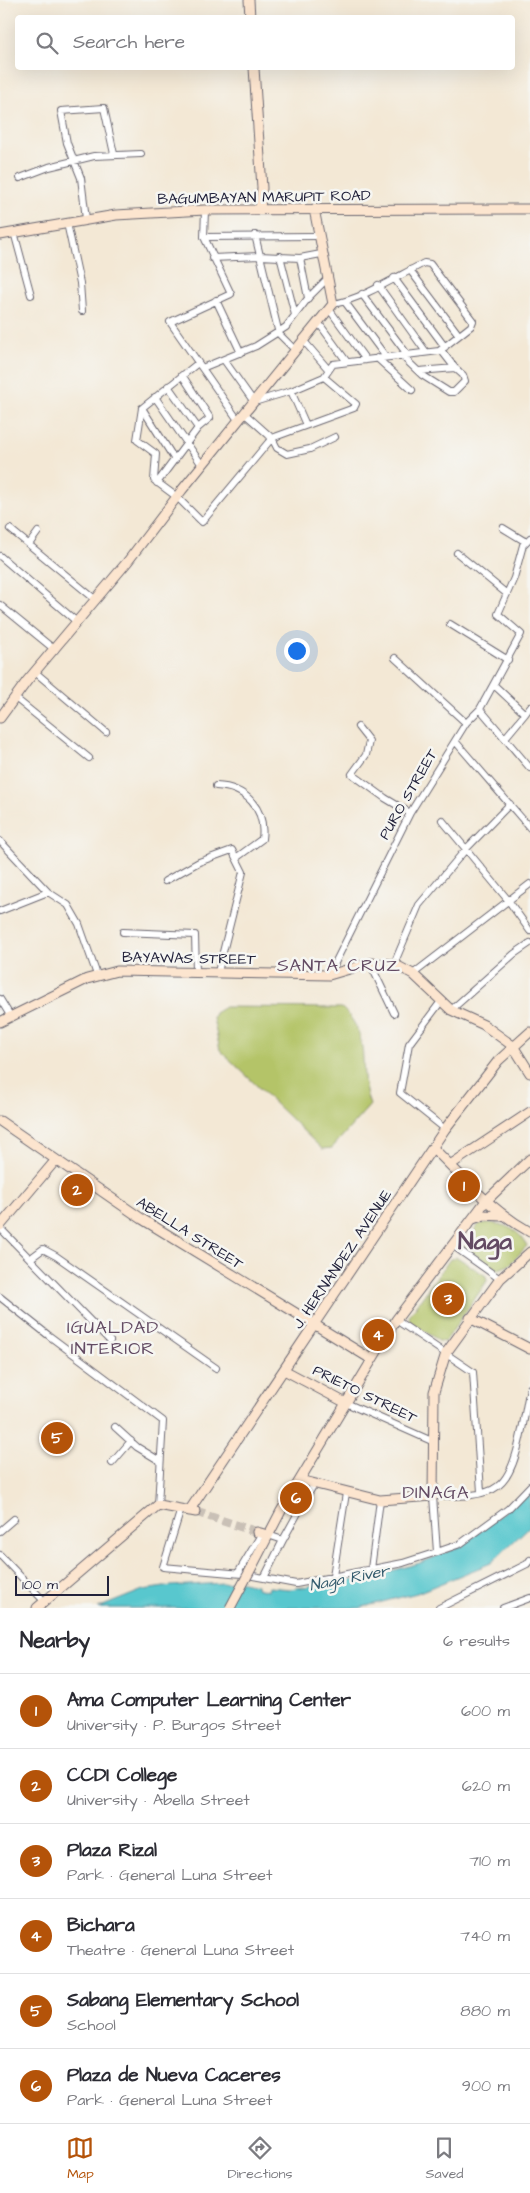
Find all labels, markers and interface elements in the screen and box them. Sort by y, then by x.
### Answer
search box [15,15,515,70]
icon: search [33,29,61,57]
text: Search here [73,29,185,56]
street label: BAGUMBAYAN MARUPIT ROAD [157,185,371,210]
your location [284,638,310,664]
street label: PURO STREET [374,744,443,843]
street label: BAYAWAS STREET [122,947,257,970]
district label: SANTA CRUZ [277,953,401,978]
pin: 1 [448,1167,480,1205]
pin: 2 [61,1171,93,1209]
street label: J. HERNANDEZ AVENUE [288,1185,397,1333]
street label: ABELLA STREET [132,1192,248,1275]
district label: Naga [458,1224,512,1260]
pin: 3 [432,1280,464,1318]
district label: IGUALDAD INTERIOR [67,1315,159,1361]
pin: 4 [362,1316,394,1354]
street label: PRIETO STREET [309,1360,421,1429]
pin: 5 [41,1419,73,1457]
pin: 6 [280,1479,312,1517]
district label: DINAGA [402,1480,470,1505]
water label: Naga River [308,1559,393,1597]
scale bar [15,1573,109,1596]
text: 100 m [22,1575,58,1595]
text: Nearby [20,1626,90,1655]
text: 6 results [443,1630,510,1652]
text: Ama Computer Learning Center [67,1687,351,1714]
text: 1 [35,1700,37,1722]
text: 600 m [461,1700,510,1722]
text: University · P. Burgos Street [67,1714,281,1736]
text: CCDI College [67,1762,177,1789]
text: 2 [31,1775,41,1797]
text: 620 m [462,1775,510,1797]
text: University · Abella Street [67,1789,250,1811]
text: Plaza Rizal [67,1837,157,1864]
text: 3 [32,1850,40,1872]
text: 710 m [469,1850,510,1872]
text: Park · General Luna Street [67,1864,272,1886]
text: Bichara [67,1912,135,1939]
text: 4 [31,1925,41,1947]
text: 740 m [460,1925,510,1947]
text: Theatre · General Luna Street [67,1939,294,1961]
text: Sabang Elementary School [67,1987,299,2014]
text: 5 [30,2000,42,2022]
text: 880 m [460,2000,510,2022]
text: School [67,2014,116,2036]
text: Plaza de Nueva Caceres [67,2062,281,2089]
text: 6 [31,2075,41,2097]
text: 900 m [462,2075,510,2097]
text: Park · General Luna Street [67,2089,272,2111]
tab: Map [66,2134,94,2184]
tab: Directions [227,2134,292,2184]
tab: Saved [425,2134,464,2184]

